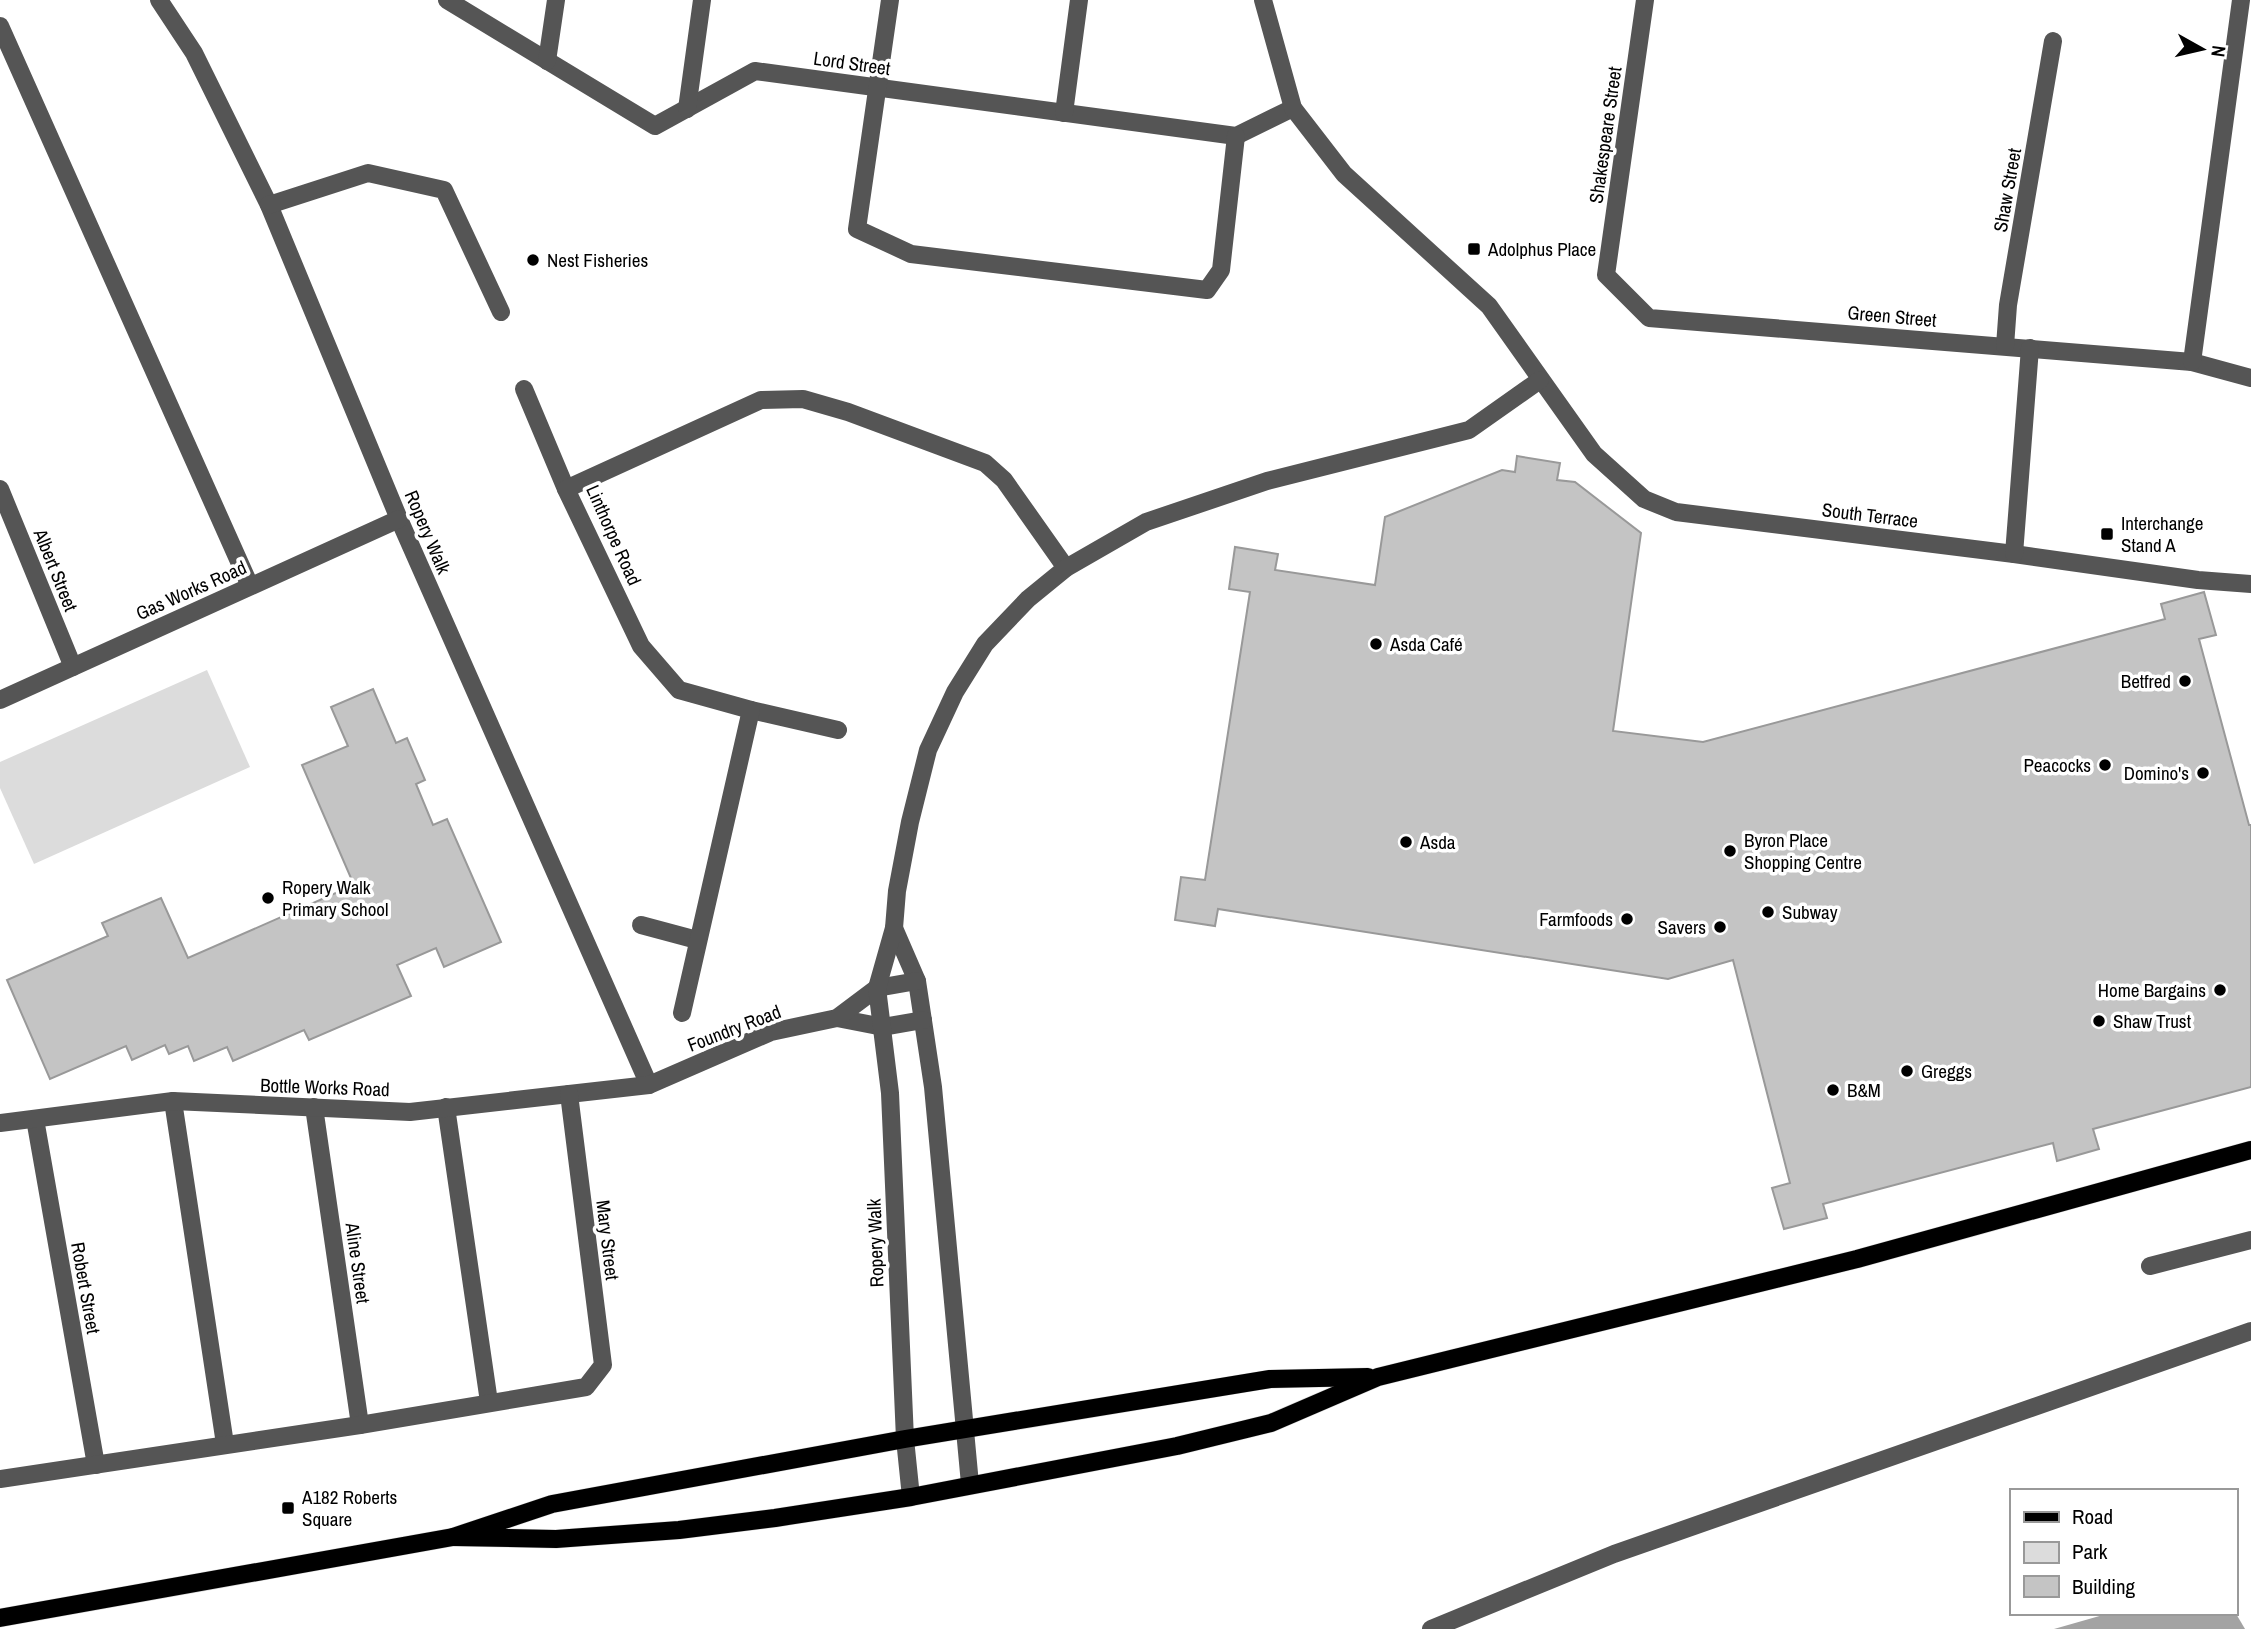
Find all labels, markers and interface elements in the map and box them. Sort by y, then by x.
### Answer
north arrow [2167,14,2237,84]
text: N [2205,44,2232,59]
street label: Lord Street [812,45,893,81]
street label: Shakespeare Street [1583,64,1628,205]
street label: Shaw Street [1987,145,2027,234]
place label: Adolphus Place [1487,236,1596,262]
marker: Adolphus Place [1466,241,1482,257]
place label: Nest Fisheries [547,247,649,273]
marker: Nest Fisheries [525,252,541,268]
street label: Green Street [1846,299,1938,333]
street label: Linthorpe Road [580,481,648,589]
street label: Ropery Walk [399,486,457,578]
street label: South Terrace [1820,496,1920,534]
place label: Interchange Stand A [2121,510,2203,558]
street label: Albert Street [27,524,85,616]
marker: Interchange Stand A [2099,526,2115,542]
street label: Gas Works Road [132,554,250,626]
place label: Asda Café [1389,631,1463,657]
marker: Asda Café [1368,636,1384,652]
place label: Betfred [2121,668,2171,694]
marker: Betfred [2177,673,2193,689]
place label: Peacocks [2023,752,2091,778]
marker: Peacocks [2097,757,2113,773]
place label: Domino's [2124,760,2189,786]
marker: Domino's [2195,765,2211,781]
place label: Byron Place Shopping Centre [1744,827,1862,875]
place label: Asda [1419,829,1456,855]
marker: Asda [1398,834,1414,850]
marker: Byron Place Shopping Centre [1722,843,1738,859]
place label: Ropery Walk Primary School [282,874,389,922]
marker: Ropery Walk Primary School [260,890,276,906]
place label: Subway [1782,899,1838,925]
marker: Subway [1760,904,1776,920]
place label: Farmfoods [1539,906,1613,932]
marker: Farmfoods [1619,911,1635,927]
place label: Savers [1658,914,1706,940]
marker: Savers [1712,919,1728,935]
place label: Home Bargains [2098,977,2206,1003]
marker: Home Bargains [2212,982,2228,998]
street label: Foundry Road [684,998,784,1058]
place label: Shaw Trust [2113,1008,2192,1034]
marker: Shaw Trust [2091,1013,2107,1029]
place label: Greggs [1921,1058,1972,1084]
marker: Greggs [1899,1063,1915,1079]
street label: Bottle Works Road [260,1072,390,1102]
place label: B&M [1847,1077,1881,1103]
marker: B&M [1825,1082,1841,1098]
street label: Mary Street [590,1198,626,1282]
street label: Ropery Walk [860,1198,890,1288]
street label: Aline Street [339,1220,377,1306]
street label: Robert Street [65,1240,107,1337]
place label: A182 Roberts Square [301,1484,397,1532]
legend [2010,1489,2237,1615]
marker: A182 Roberts Square [280,1500,296,1516]
text: Road [2072,1502,2113,1531]
text: Park [2072,1537,2108,1566]
text: Building [2072,1572,2136,1601]

